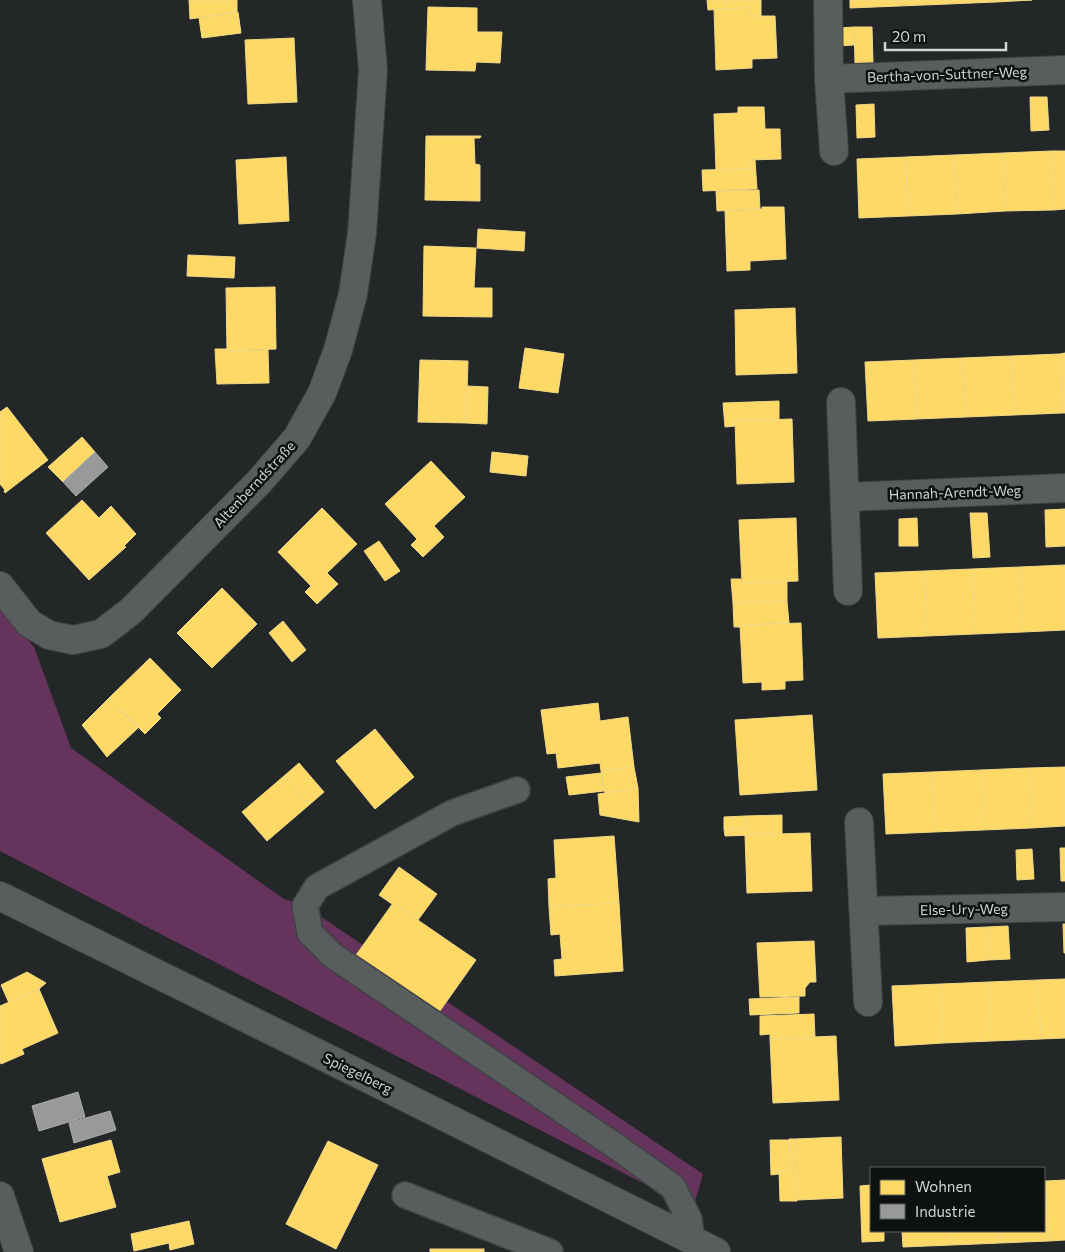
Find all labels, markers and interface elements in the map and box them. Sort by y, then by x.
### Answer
scale bar [885,20,1006,52]
text: 20 m [892,27,926,45]
street label: Bertha-von-Suttner-Weg [867,63,1028,85]
street label: Altenberndstraße [209,437,299,531]
street label: Hannah-Arendt-Weg [888,481,1022,503]
street label: Else-Ury-Weg [920,900,1009,918]
street label: Spiegelberg [321,1049,396,1097]
legend [870,1167,1045,1232]
text: Wohnen [915,1177,972,1195]
text: Industrie [915,1202,976,1220]

